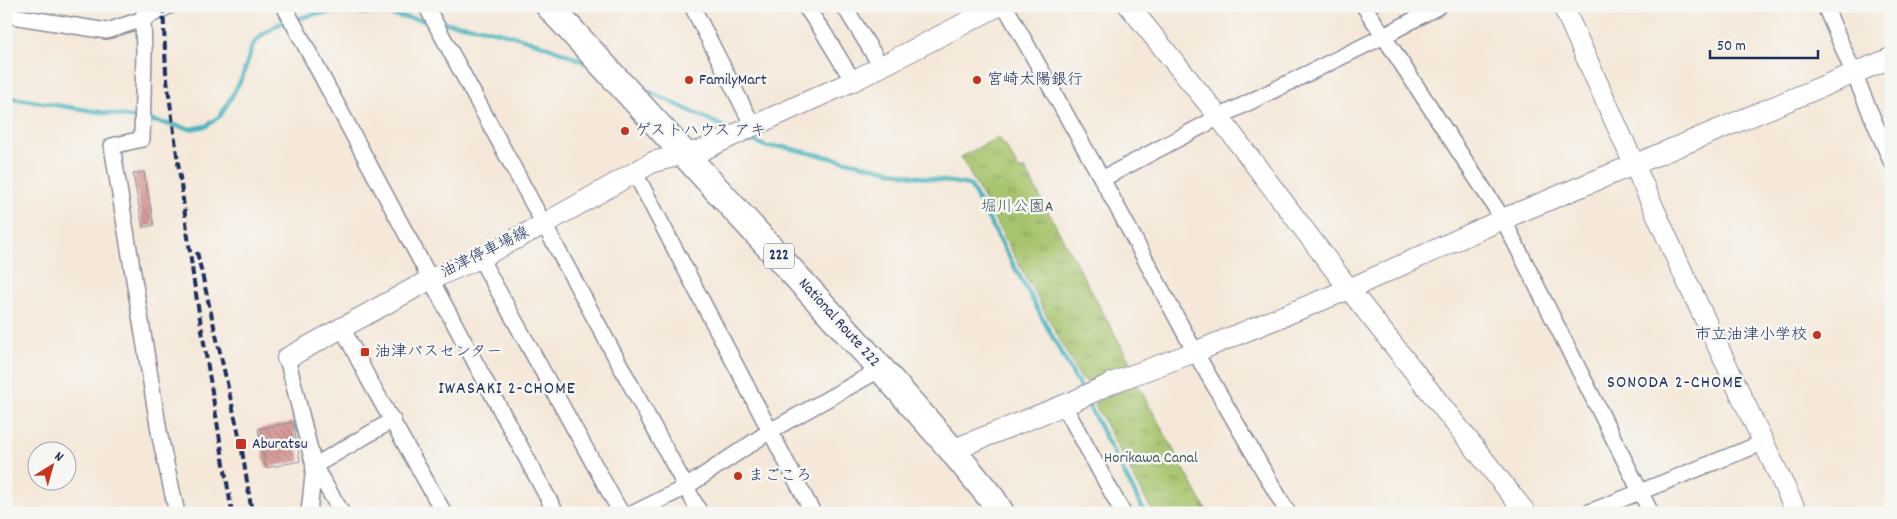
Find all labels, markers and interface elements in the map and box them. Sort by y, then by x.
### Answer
scale bar [1710,28,1817,60]
text: 50 m [1717,36,1746,58]
place label: FamilyMart [699,69,767,92]
place label: 宮崎太陽銀行 [987,69,1083,92]
marker: FamilyMart [683,74,695,86]
marker: 宮崎太陽銀行 [971,74,983,86]
place label: ゲストハウス アキ [635,120,766,143]
marker: ゲストハウス アキ [619,125,631,137]
park label: 堀川公園A [981,196,1054,219]
street label: 油津停車場線 [437,222,533,284]
road number: 222 [764,244,794,268]
street label: National Route 222 [793,273,885,373]
place label: 市立油津小学校 [1695,324,1807,347]
marker: 市立油津小学校 [1811,329,1823,341]
place label: 油津バスセンター [375,341,502,364]
marker: 油津バスセンター [359,346,371,358]
district label: SONODA 2-CHOME [1607,371,1743,396]
district label: IWASAKI 2-CHOME [438,377,576,402]
place label: Aburatsu [252,433,308,456]
marker: Aburatsu [234,437,248,451]
north arrow [28,442,78,492]
text: N [50,447,67,467]
park label: Horikawa Canal [1104,447,1198,470]
place label: まごころ [748,465,812,488]
marker: まごころ [732,470,744,482]

